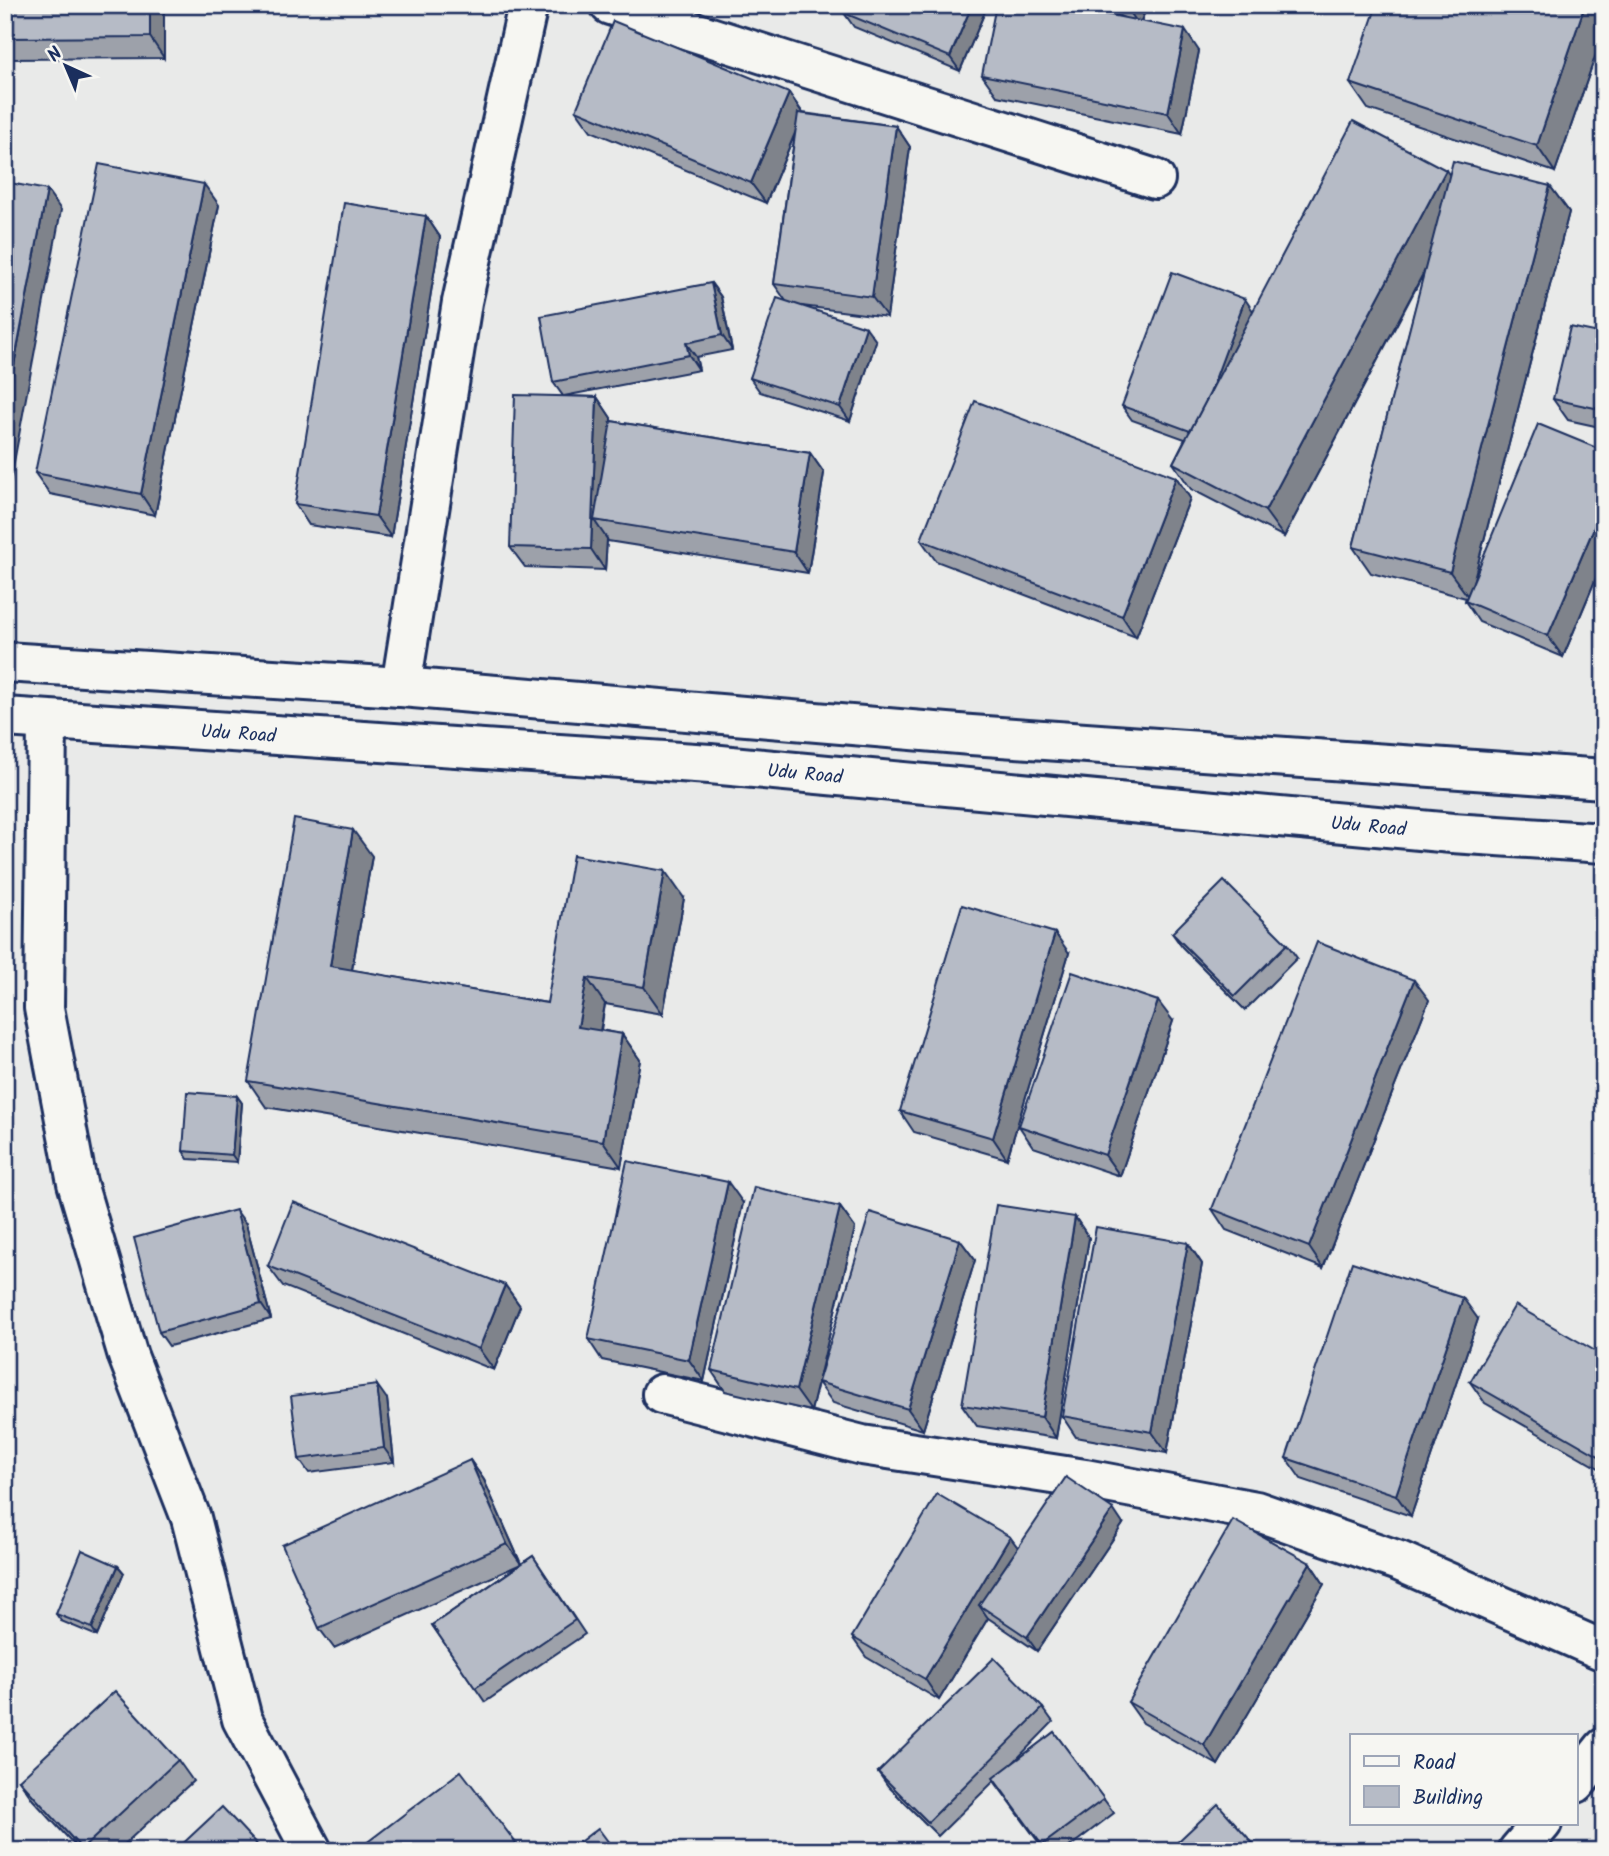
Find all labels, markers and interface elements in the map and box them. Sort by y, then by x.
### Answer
north arrow [32,32,102,102]
text: N [41,40,70,70]
street label: Udu Road [200,717,278,752]
street label: Udu Road [766,756,844,793]
street label: Udu Road [1329,809,1408,846]
legend [1350,1734,1578,1825]
text: Road [1413,1747,1456,1780]
text: Building [1413,1782,1483,1815]

